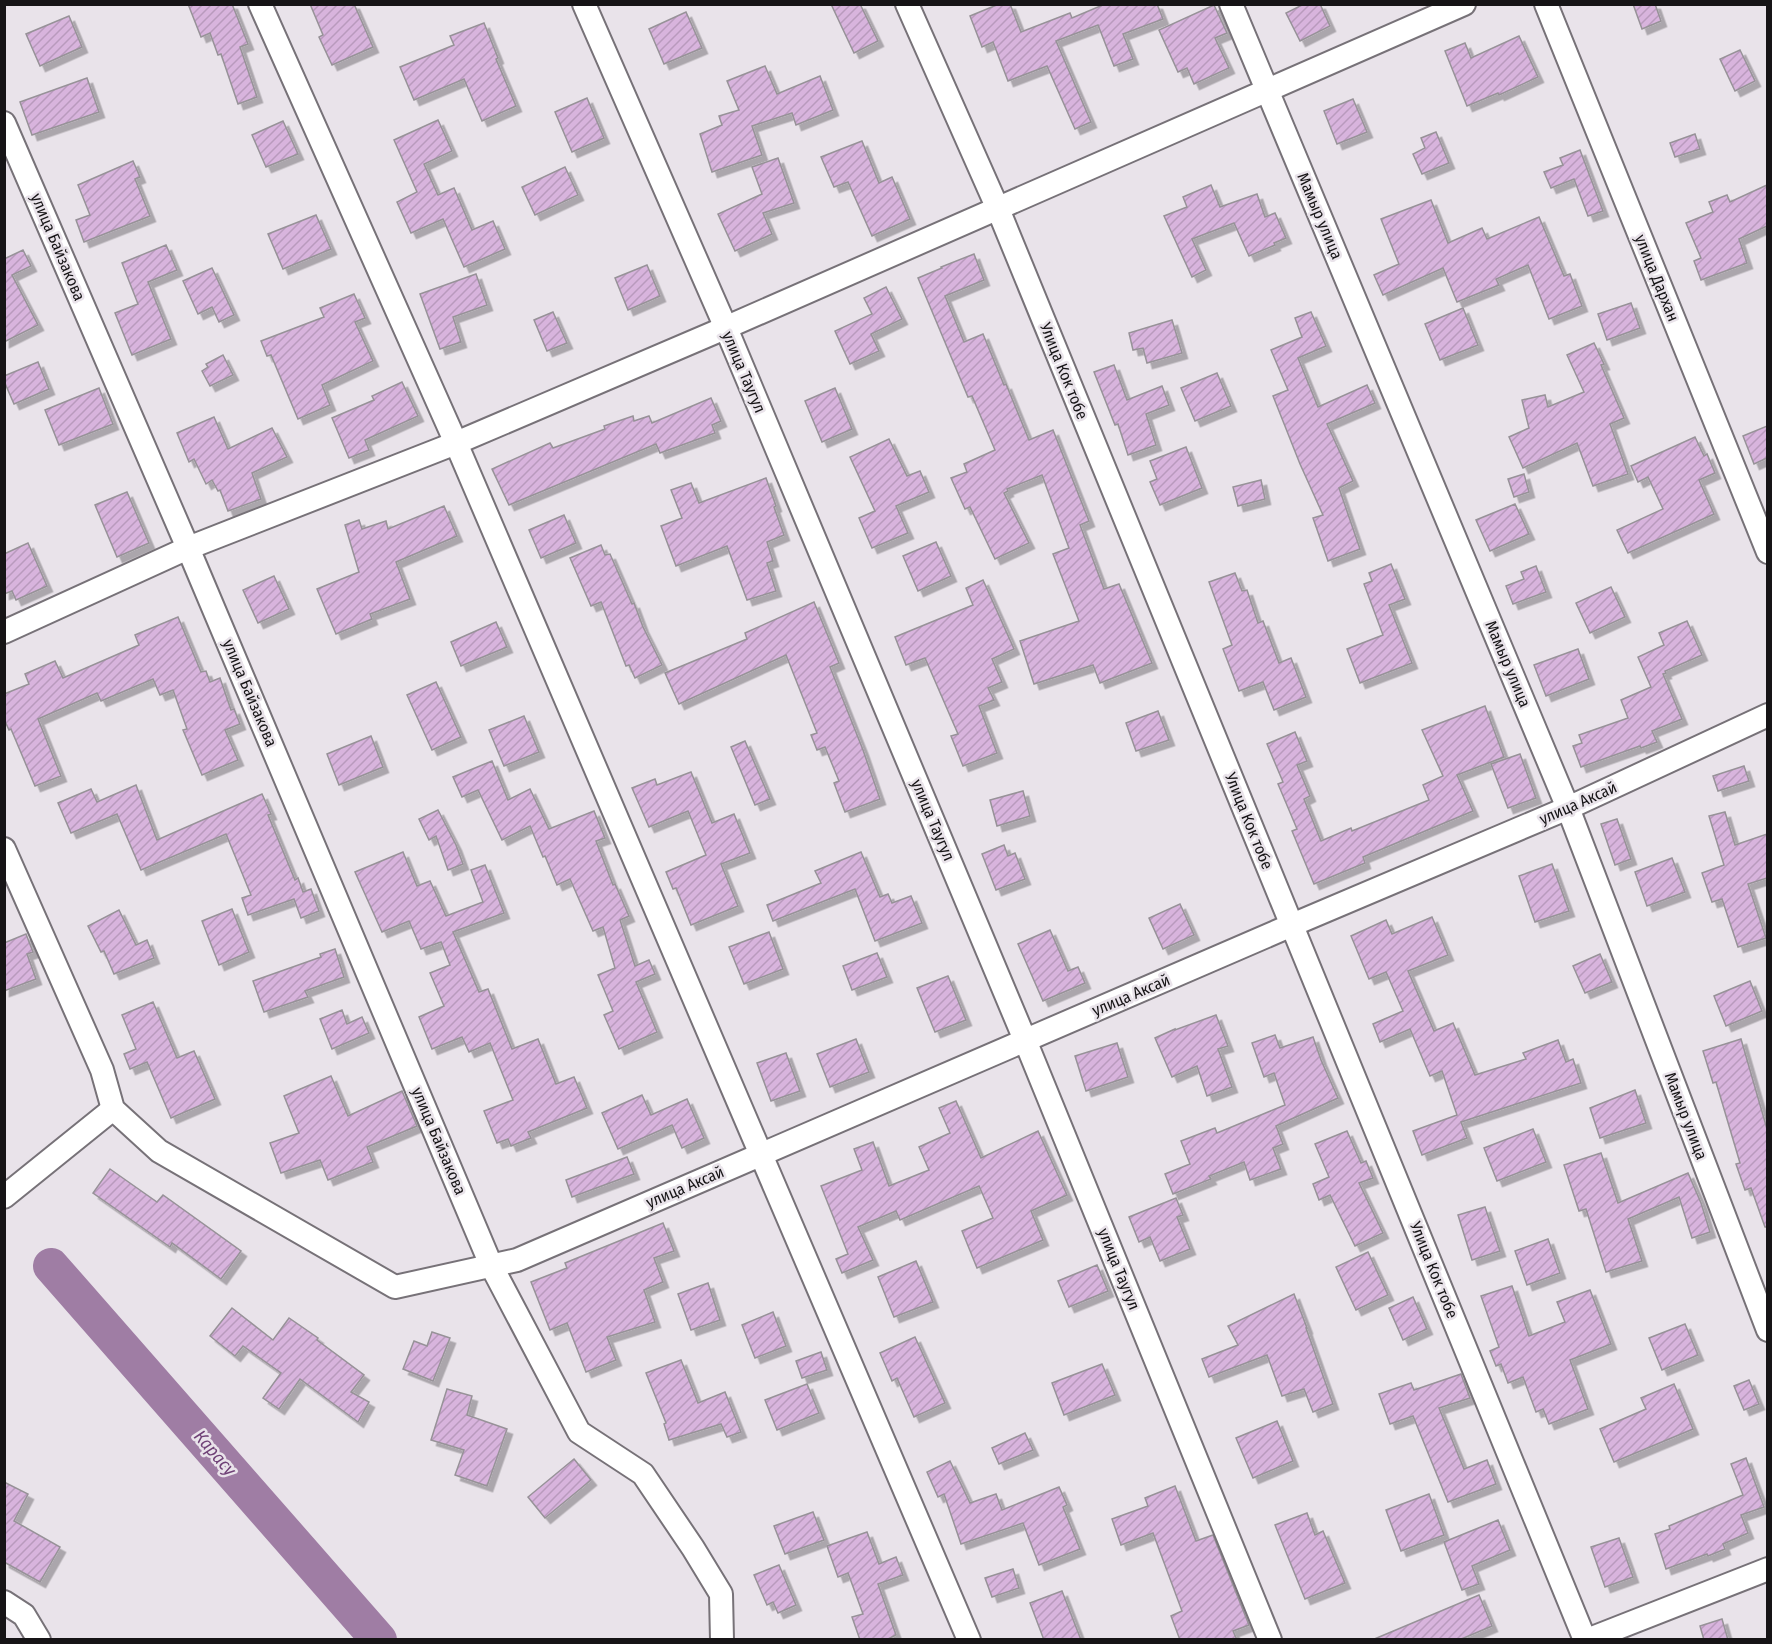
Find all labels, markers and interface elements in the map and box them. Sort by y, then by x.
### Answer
street label: Мамыр улица [1293,170,1347,262]
street label: улица Байзакова [27,190,89,304]
street label: улица Дархан [1631,232,1683,324]
street label: Улица Кок тобе [1036,319,1092,422]
street label: улица Таугул [718,328,770,416]
street label: Мамыр улица [1481,618,1535,710]
street label: улица Байзакова [219,636,281,750]
street label: Улица Кок тобе [1221,769,1277,872]
street label: улица Таугул [907,776,959,864]
street label: улица Аксай [1536,777,1620,829]
street label: улица Аксай [1089,970,1173,1020]
street label: Мамыр улица [1661,1070,1711,1162]
street label: улица Байзакова [408,1084,470,1198]
street label: улица Аксай [643,1162,727,1212]
street label: Улица Кок тобе [1406,1218,1462,1321]
street label: улица Таугул [1094,1225,1144,1313]
water label: Карасу [189,1426,241,1481]

